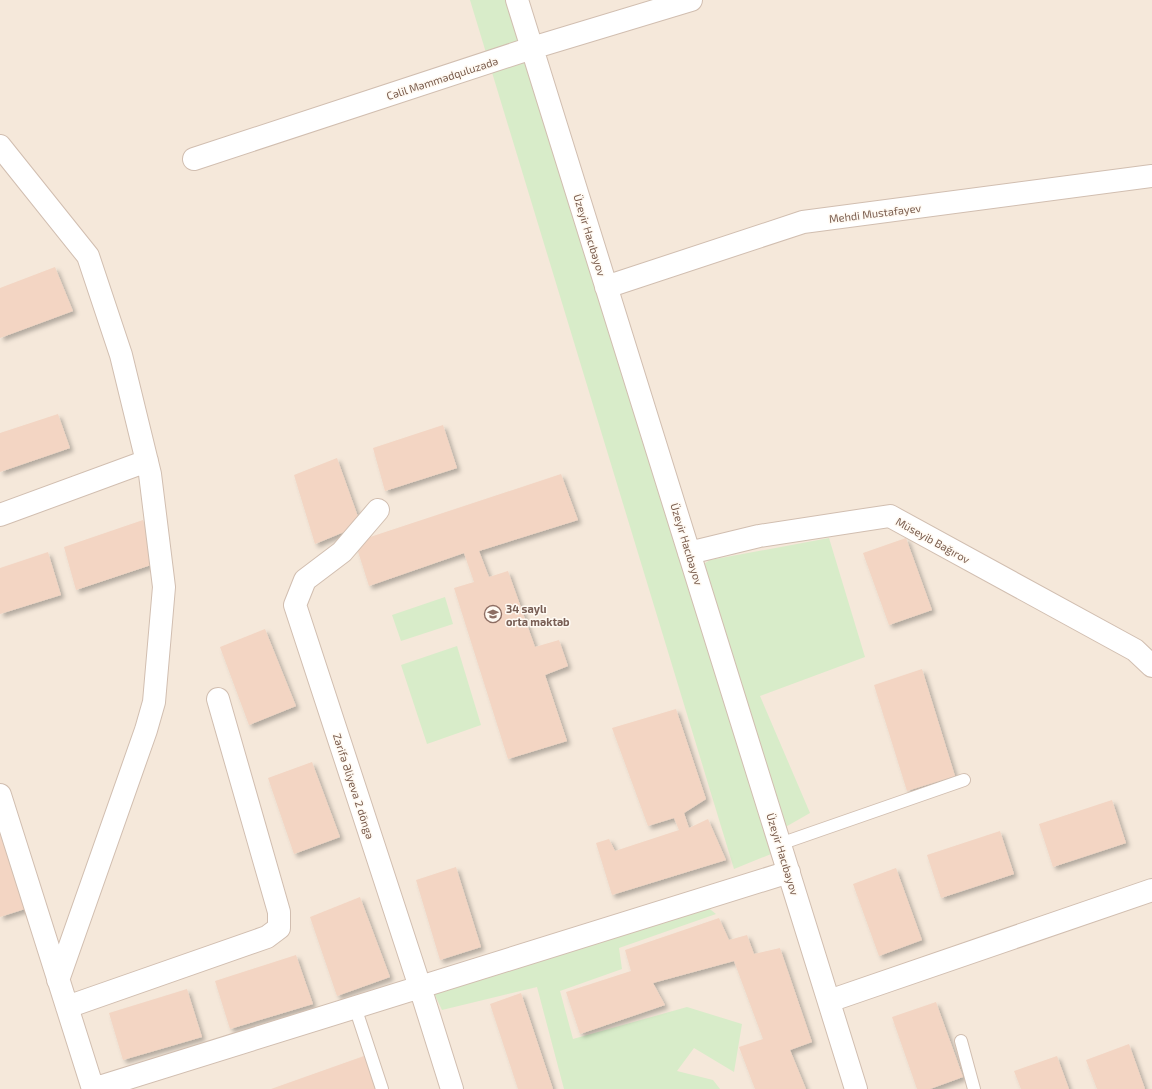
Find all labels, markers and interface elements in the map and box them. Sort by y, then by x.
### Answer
street label: Cəlil Məmmədquluzadə [385,54,500,102]
street label: Üzeyir Hacıbəyov [571,192,610,278]
street label: Mehdi Mustafayev [828,201,922,225]
street label: Üzeyir Hacıbəyov [668,501,707,587]
street label: Müseyib Bağırov [894,514,972,566]
place label: 34 saylı orta məktəb [506,602,570,628]
school or university icon: 34 saylı orta məktəb [483,604,503,624]
street label: Zərifə Əliyeva 2 döngə [331,732,377,841]
street label: Üzeyir Hacıbəyov [764,811,803,897]

